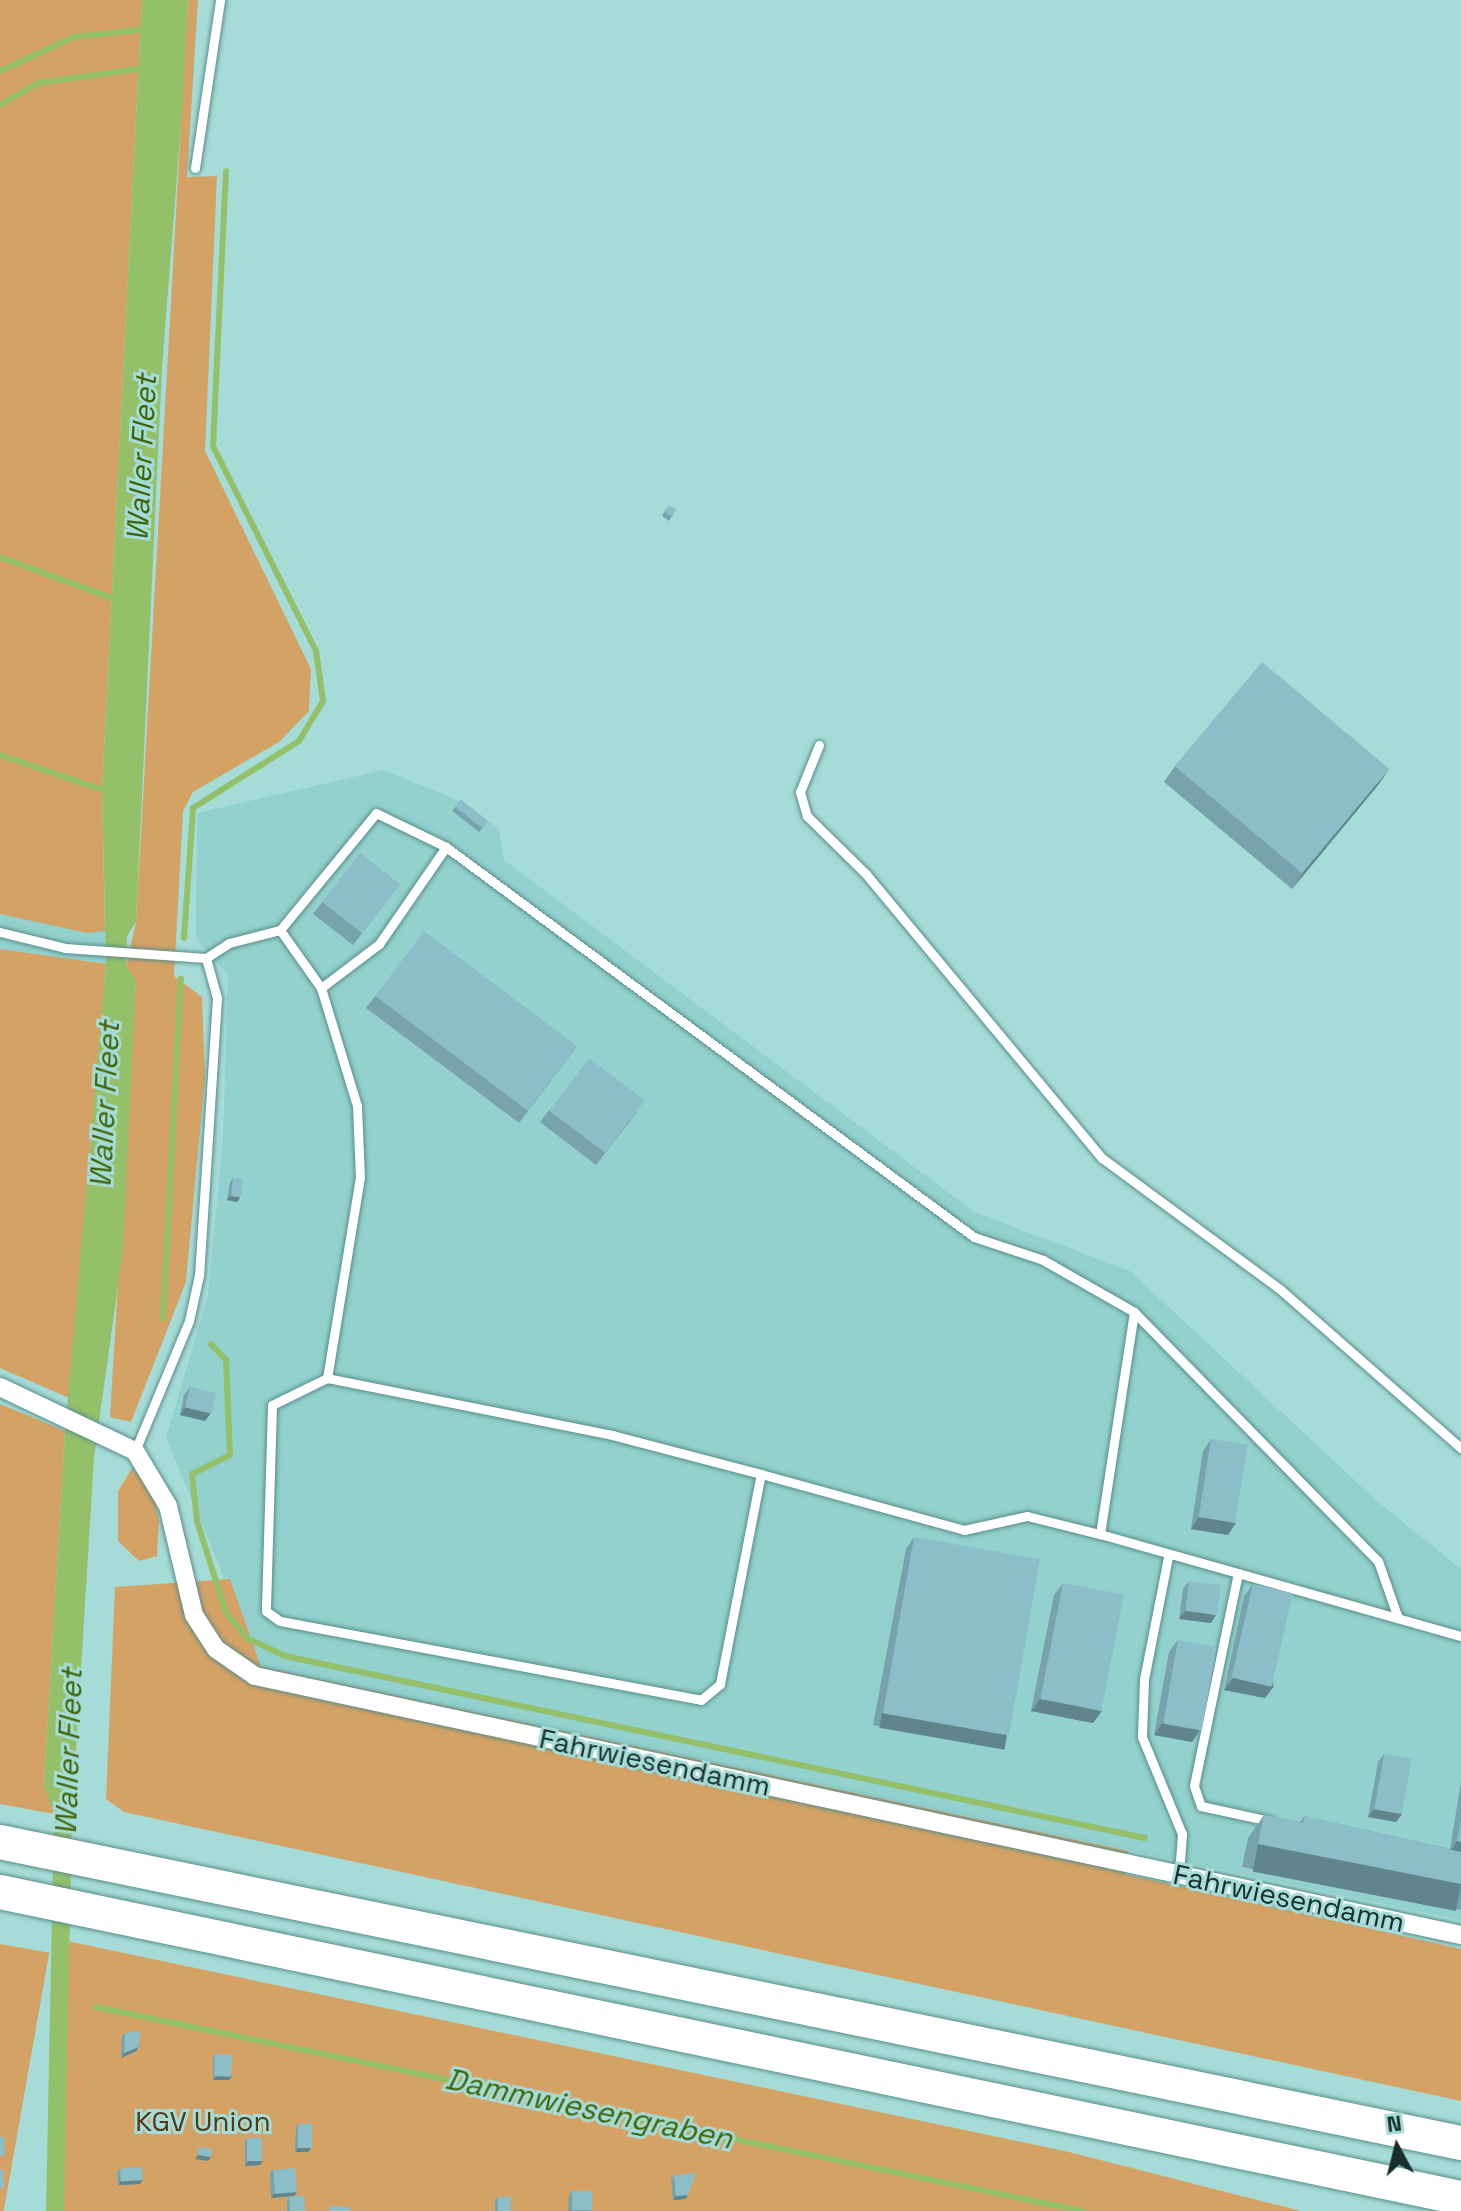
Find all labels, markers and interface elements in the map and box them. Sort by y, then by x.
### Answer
water label: Waller Fleet [120,374,164,542]
water label: Waller Fleet [83,1021,127,1189]
water label: Waller Fleet [48,1668,90,1836]
street label: Fahrwiesendamm [536,1721,774,1803]
street label: Fahrwiesendamm [1170,1857,1408,1939]
water label: Dammwiesengraben [442,2061,736,2157]
park label: KGV Union [135,2104,271,2138]
north arrow [1357,2107,1437,2187]
text: N [1385,2108,1403,2138]

